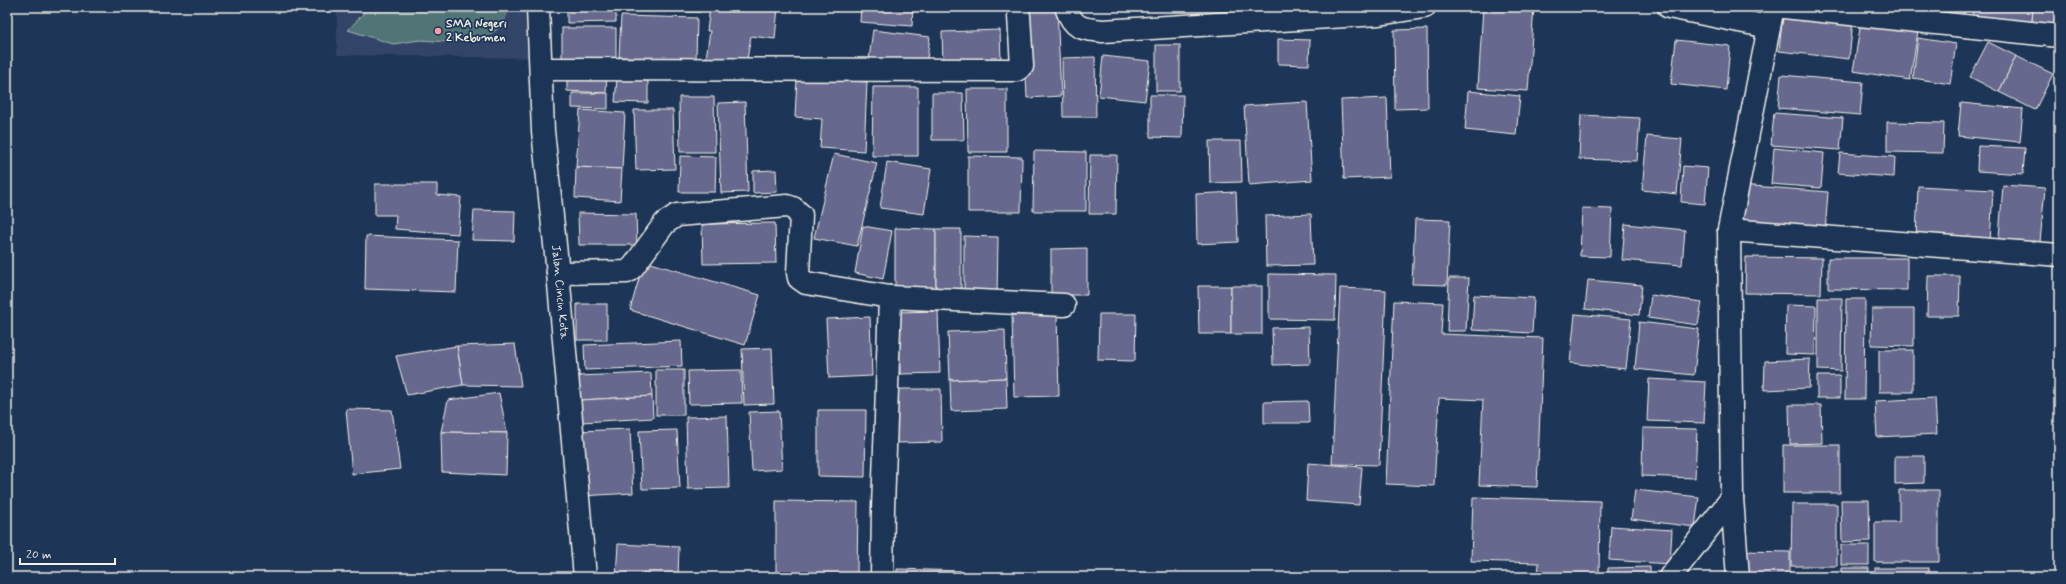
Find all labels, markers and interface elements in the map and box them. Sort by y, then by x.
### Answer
place label: SMA Negeri 2 Kebumen [446,16,507,46]
marker: SMA Negeri 2 Kebumen [433,26,443,36]
street label: Jalan Cincin Kota [547,244,572,341]
scale bar [20,540,115,566]
text: 20 m [26,547,52,563]

